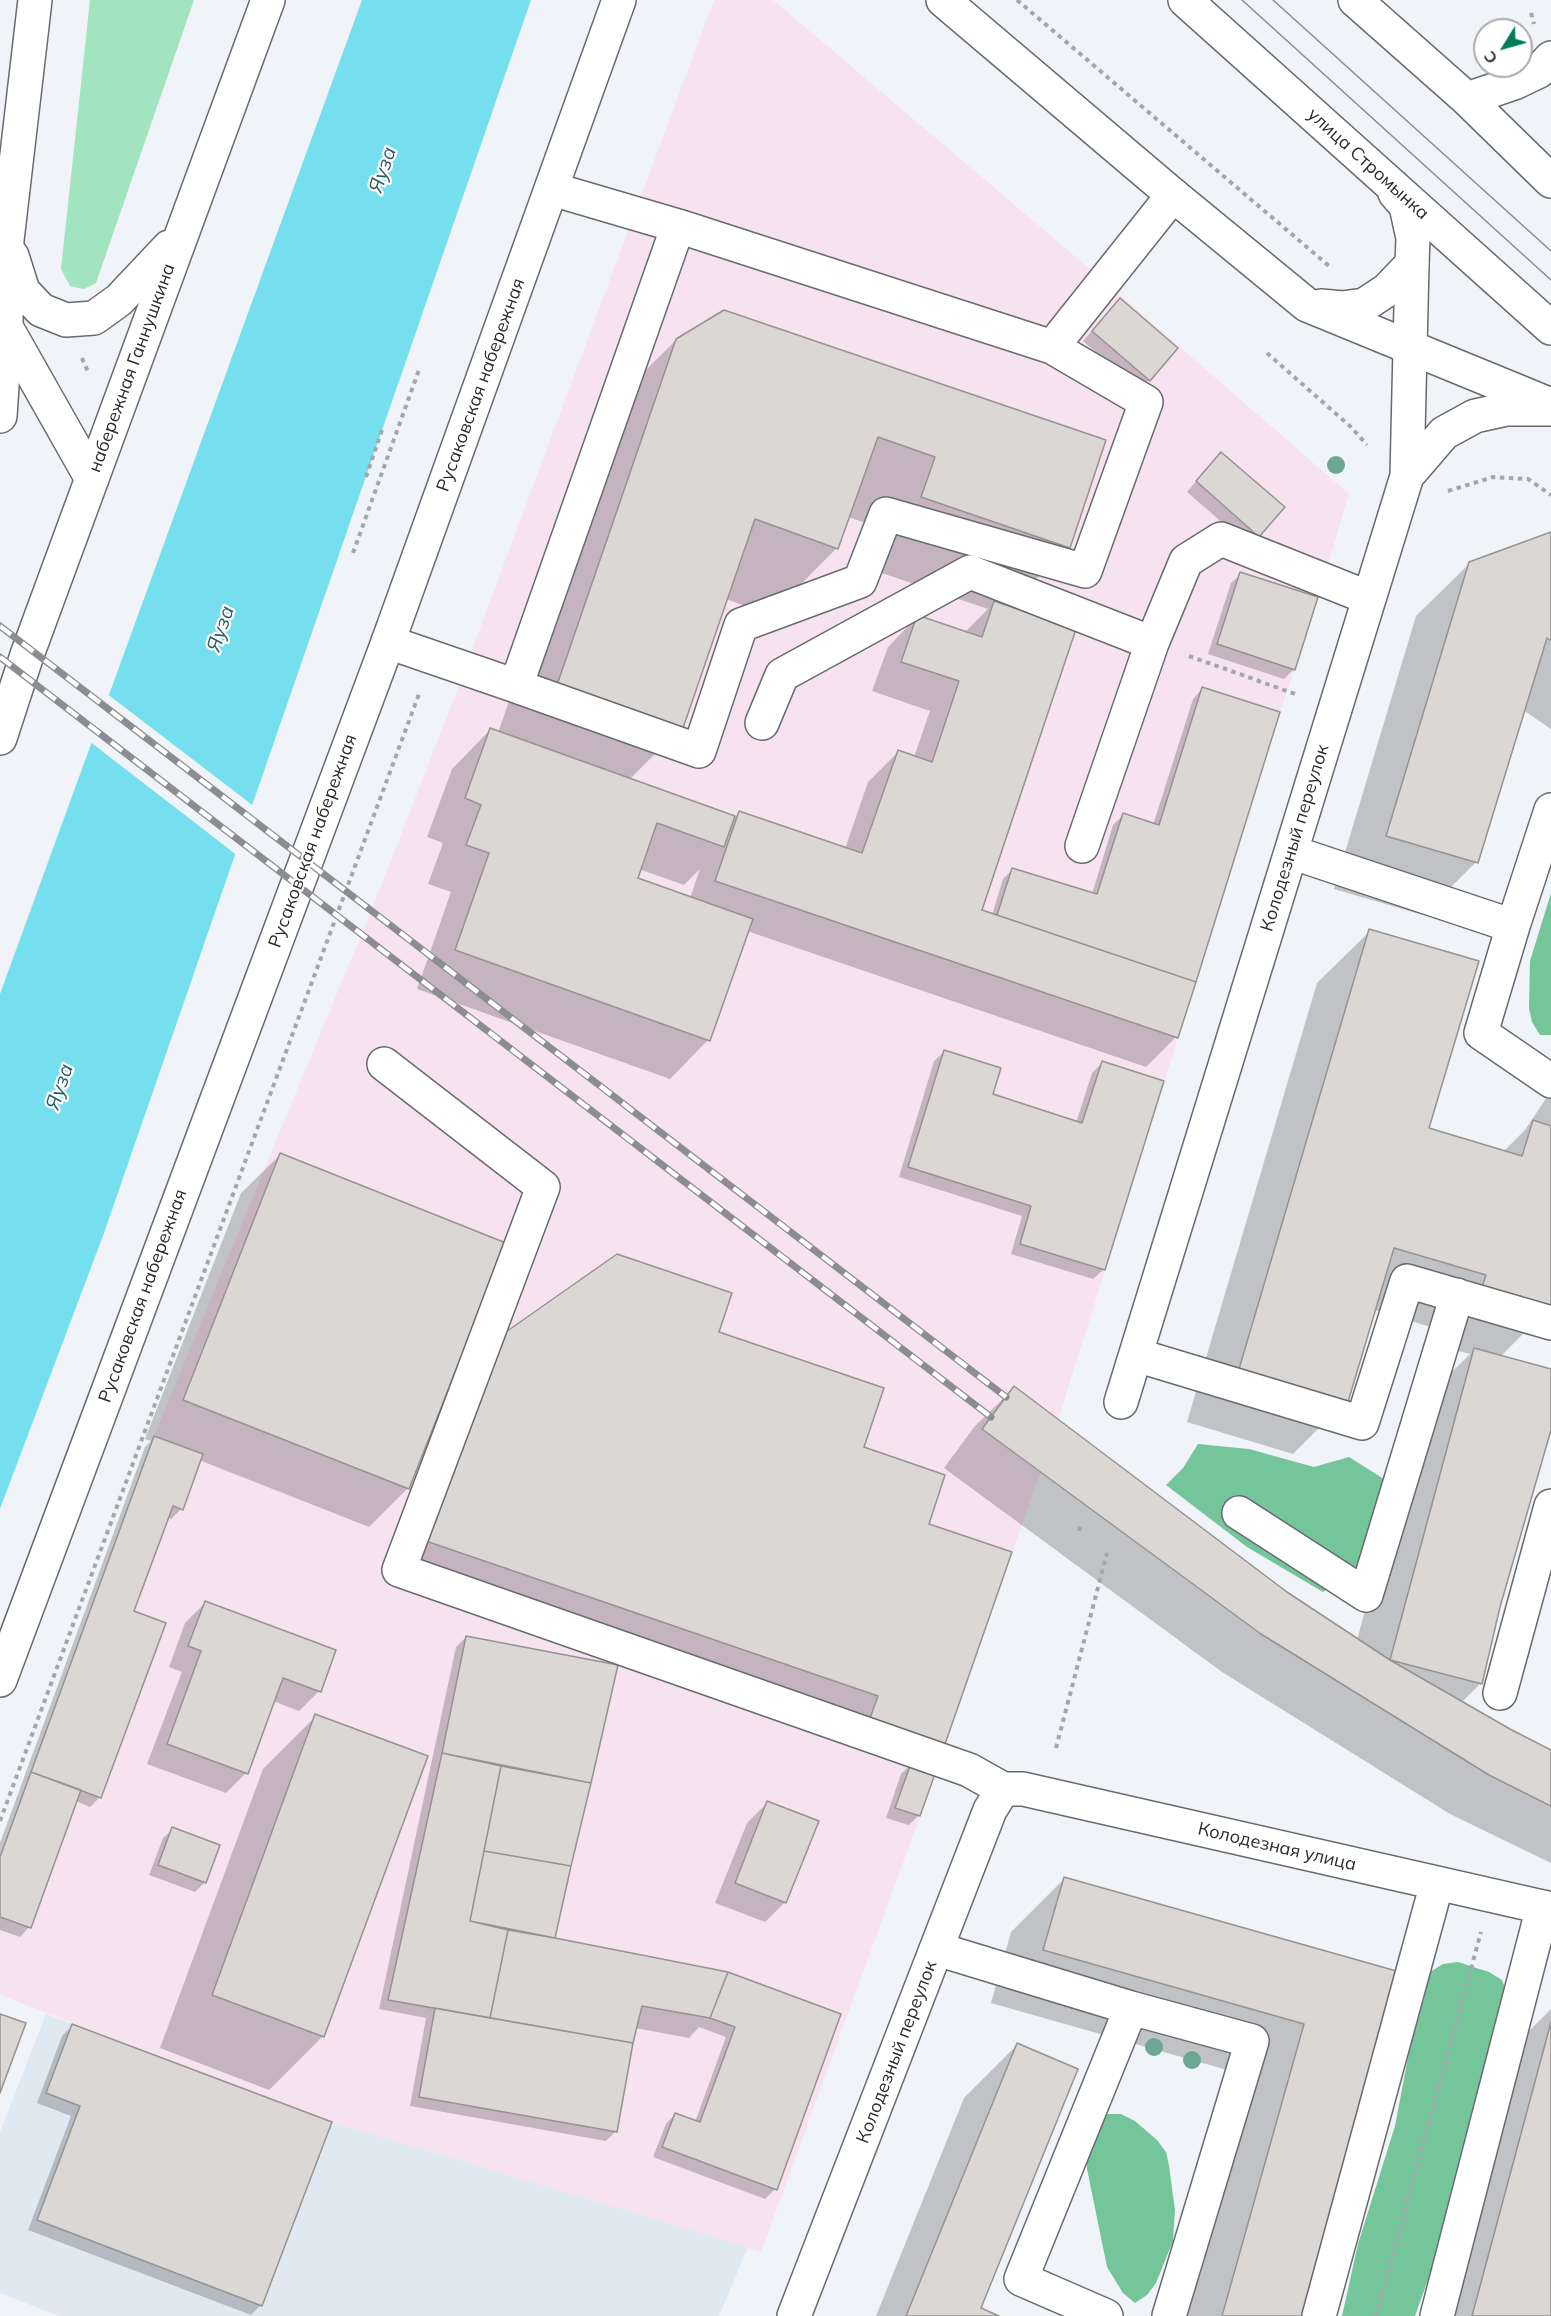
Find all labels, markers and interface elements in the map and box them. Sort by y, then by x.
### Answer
north arrow [1473,18,1533,78]
text: С [1479,47,1502,68]
street label: улица Стромынка [1303,104,1433,224]
water label: Яуза [364,144,402,196]
street label: набережная Ганнушкина [84,261,180,475]
street label: Русаковская набережная [432,275,530,495]
water label: Яуза [202,603,240,655]
street label: Русаковская набережная [264,731,362,951]
street label: Колодезный переулок [1256,742,1334,934]
water label: Яуза [41,1061,79,1113]
street label: Русаковская набережная [94,1186,192,1406]
street label: Колодезная улица [1196,1818,1358,1876]
street label: Колодезный переулок [852,1958,942,2146]

